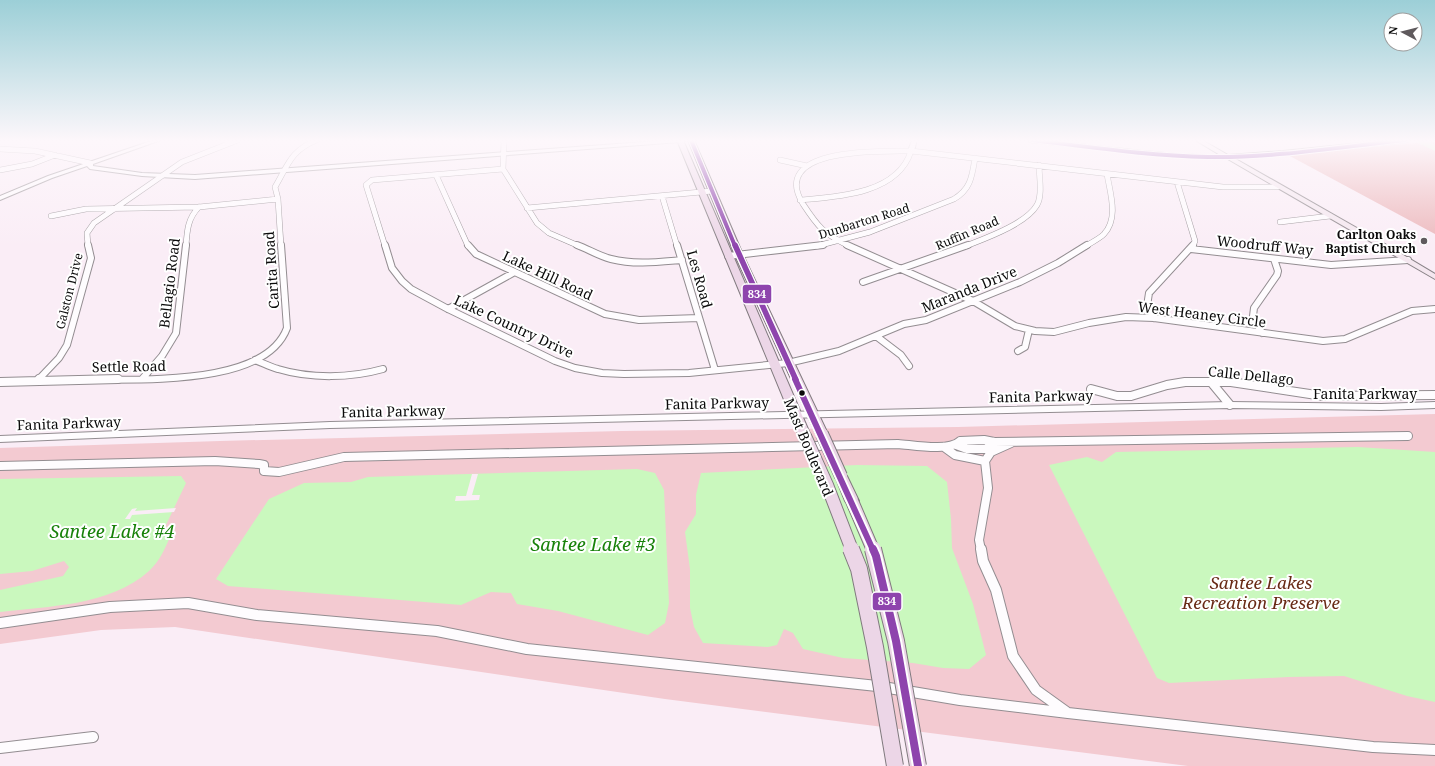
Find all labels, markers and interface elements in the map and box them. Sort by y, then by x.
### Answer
north arrow [1383,12,1423,52]
text: N [1385,25,1401,36]
street label: Dunbarton Road [816,199,912,243]
street label: Ruffin Road [933,212,1002,254]
place label: Carlton Oaks Baptist Church [1326,226,1416,257]
street label: Carita Road [259,230,283,309]
street label: Woodruff Way [1216,230,1314,260]
street label: Bellagio Road [154,236,184,329]
marker: Carlton Oaks Baptist Church [1419,236,1429,246]
street label: Lake Hill Road [500,246,596,304]
street label: Les Road [683,248,717,311]
street label: Galston Drive [51,251,87,331]
street label: Maranda Drive [919,261,1019,317]
line badge: 834 [742,284,772,304]
text: 834 [748,286,766,301]
street label: Lake Country Drive [451,290,577,362]
street label: West Heaney Circle [1137,297,1267,331]
street label: Settle Road [92,356,167,376]
street label: Calle Dellago [1207,361,1295,389]
street label: Fanita Parkway [1313,384,1417,403]
street label: Fanita Parkway [989,386,1093,406]
unlabelled marker [797,388,807,398]
street label: Fanita Parkway [665,393,769,413]
street label: Mast Boulevard [780,395,838,499]
street label: Fanita Parkway [341,401,445,421]
street label: Fanita Parkway [17,412,122,434]
water label: Santee Lake #4 [49,519,175,543]
water label: Santee Lake #3 [530,532,656,556]
park label: Santee Lakes Recreation Preserve [1181,571,1341,614]
line badge: 834 [872,592,902,611]
text: 834 [878,593,896,608]

